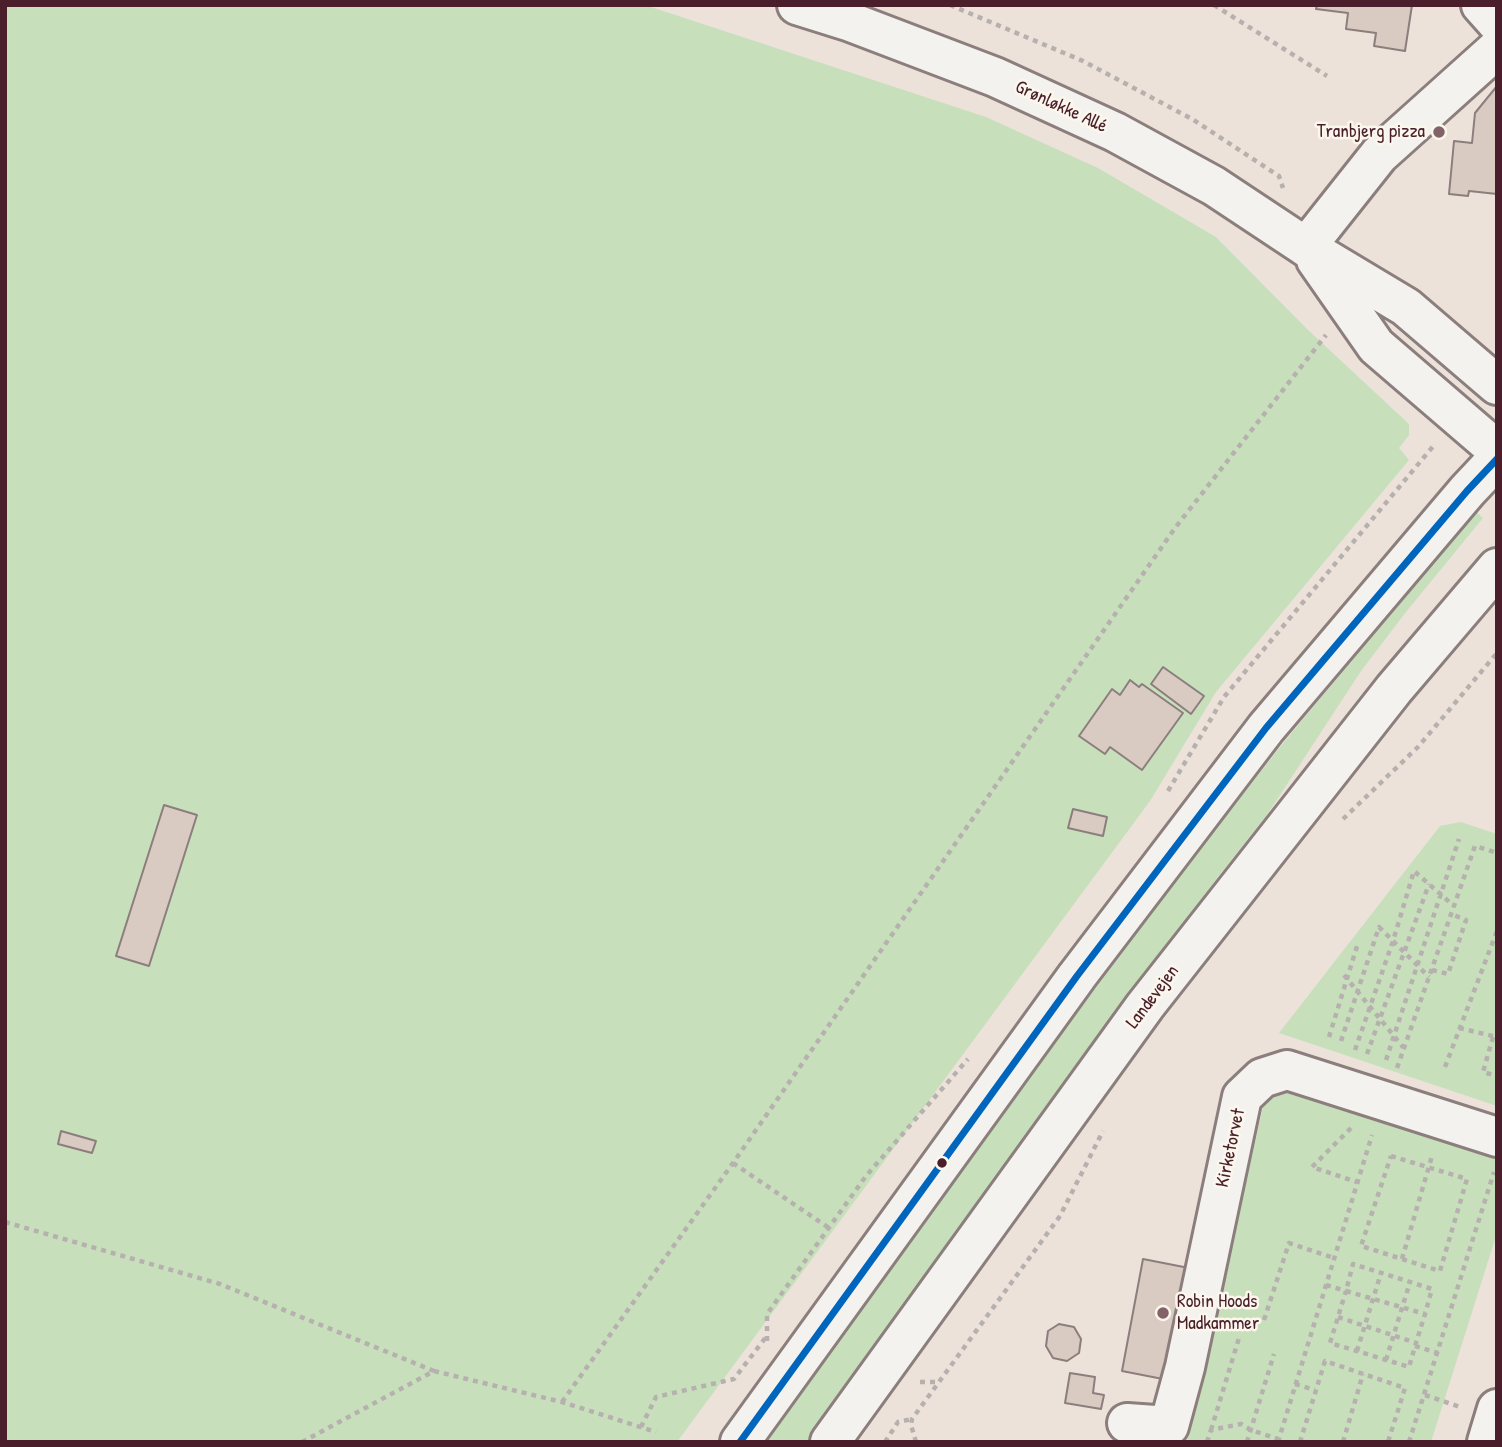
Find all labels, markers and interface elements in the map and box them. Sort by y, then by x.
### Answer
street label: Grønløkke Allé [1011,76,1111,138]
place label: Tranbjerg pizza [1317,121,1425,143]
marker: Tranbjerg pizza [1431,124,1447,140]
street label: Landevejen [1122,961,1184,1033]
street label: Kirketorvet [1212,1106,1250,1190]
unlabelled marker [935,1156,949,1170]
place label: Robin Hoods Madkammer [1177,1291,1259,1335]
marker: Robin Hoods Madkammer [1155,1305,1171,1321]

